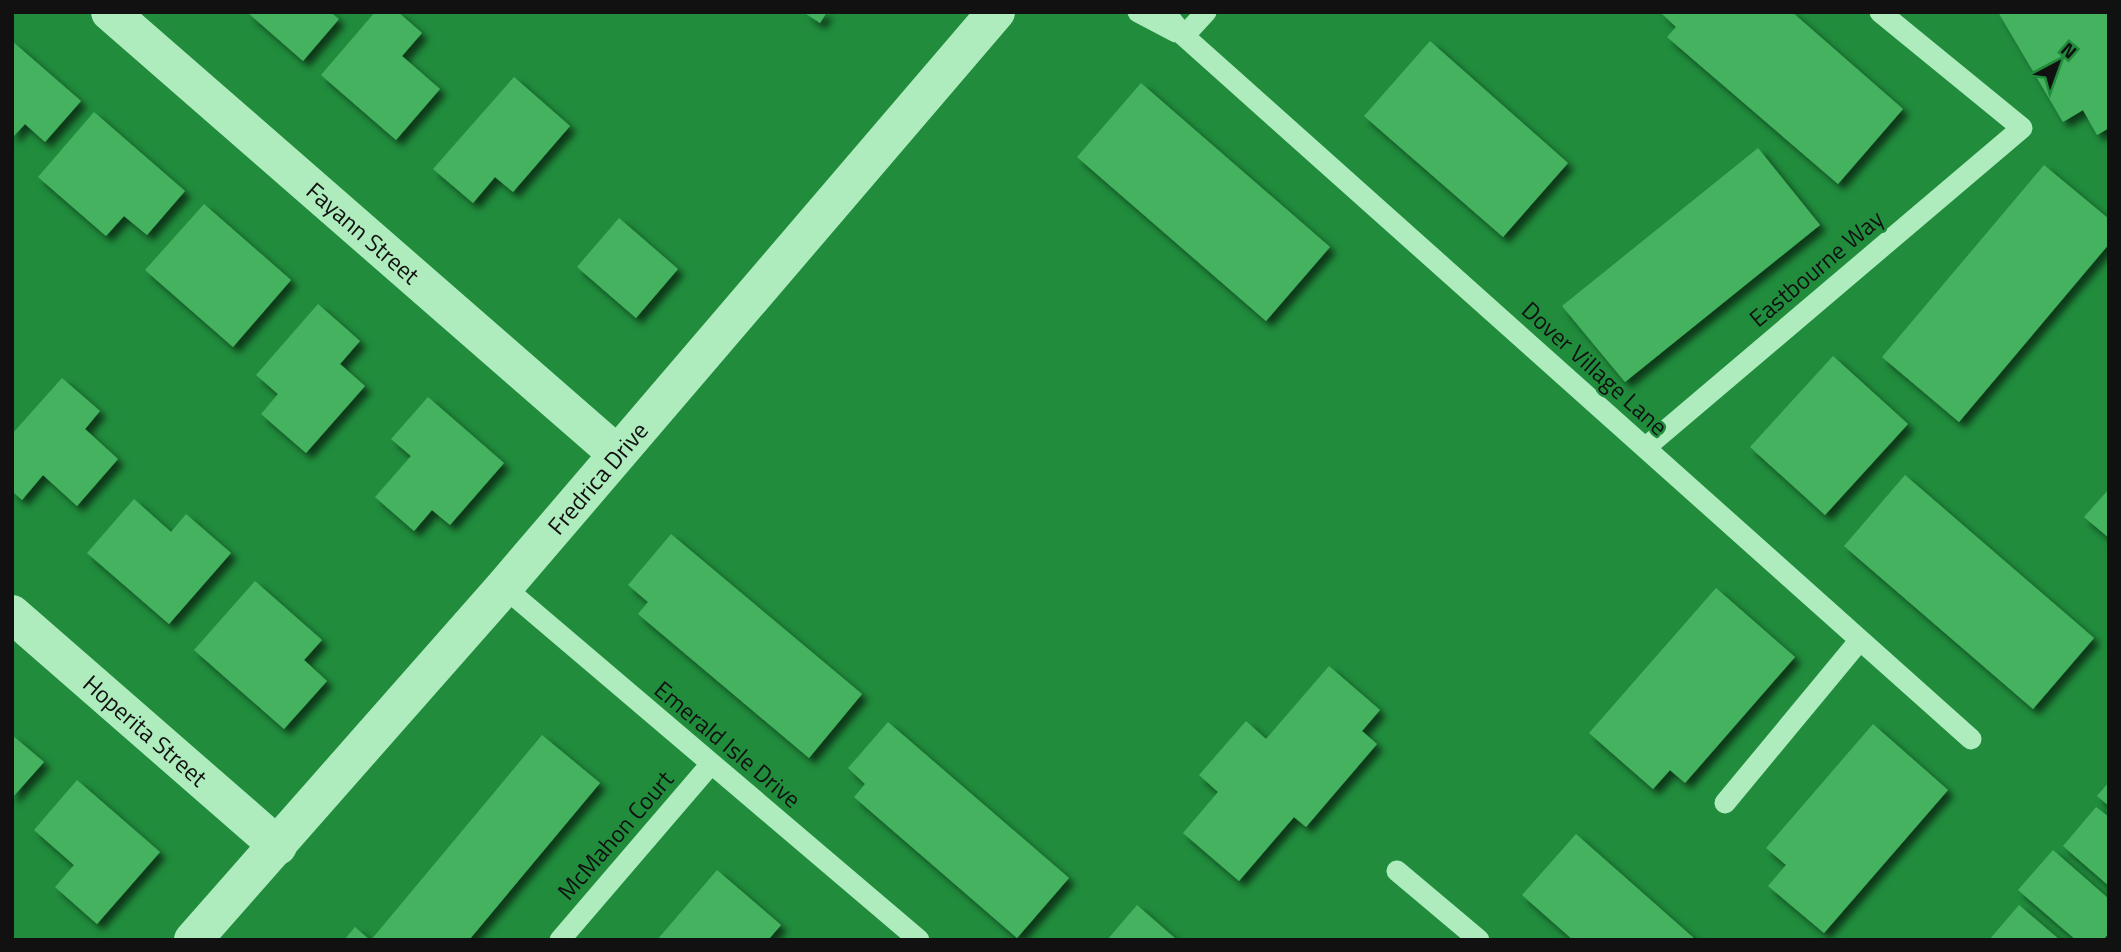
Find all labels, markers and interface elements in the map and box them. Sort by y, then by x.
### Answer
north arrow [2023,28,2093,98]
text: N [2055,35,2084,65]
street label: Fayann Street [299,173,428,293]
street label: Eastbourne Way [1741,201,1891,335]
street label: Dover Village Lane [1514,293,1676,443]
street label: Fredrica Drive [538,413,656,542]
street label: Hoperita Street [75,666,216,795]
street label: Emerald Isle Drive [647,672,809,816]
street label: McMahon Court [548,762,682,908]

